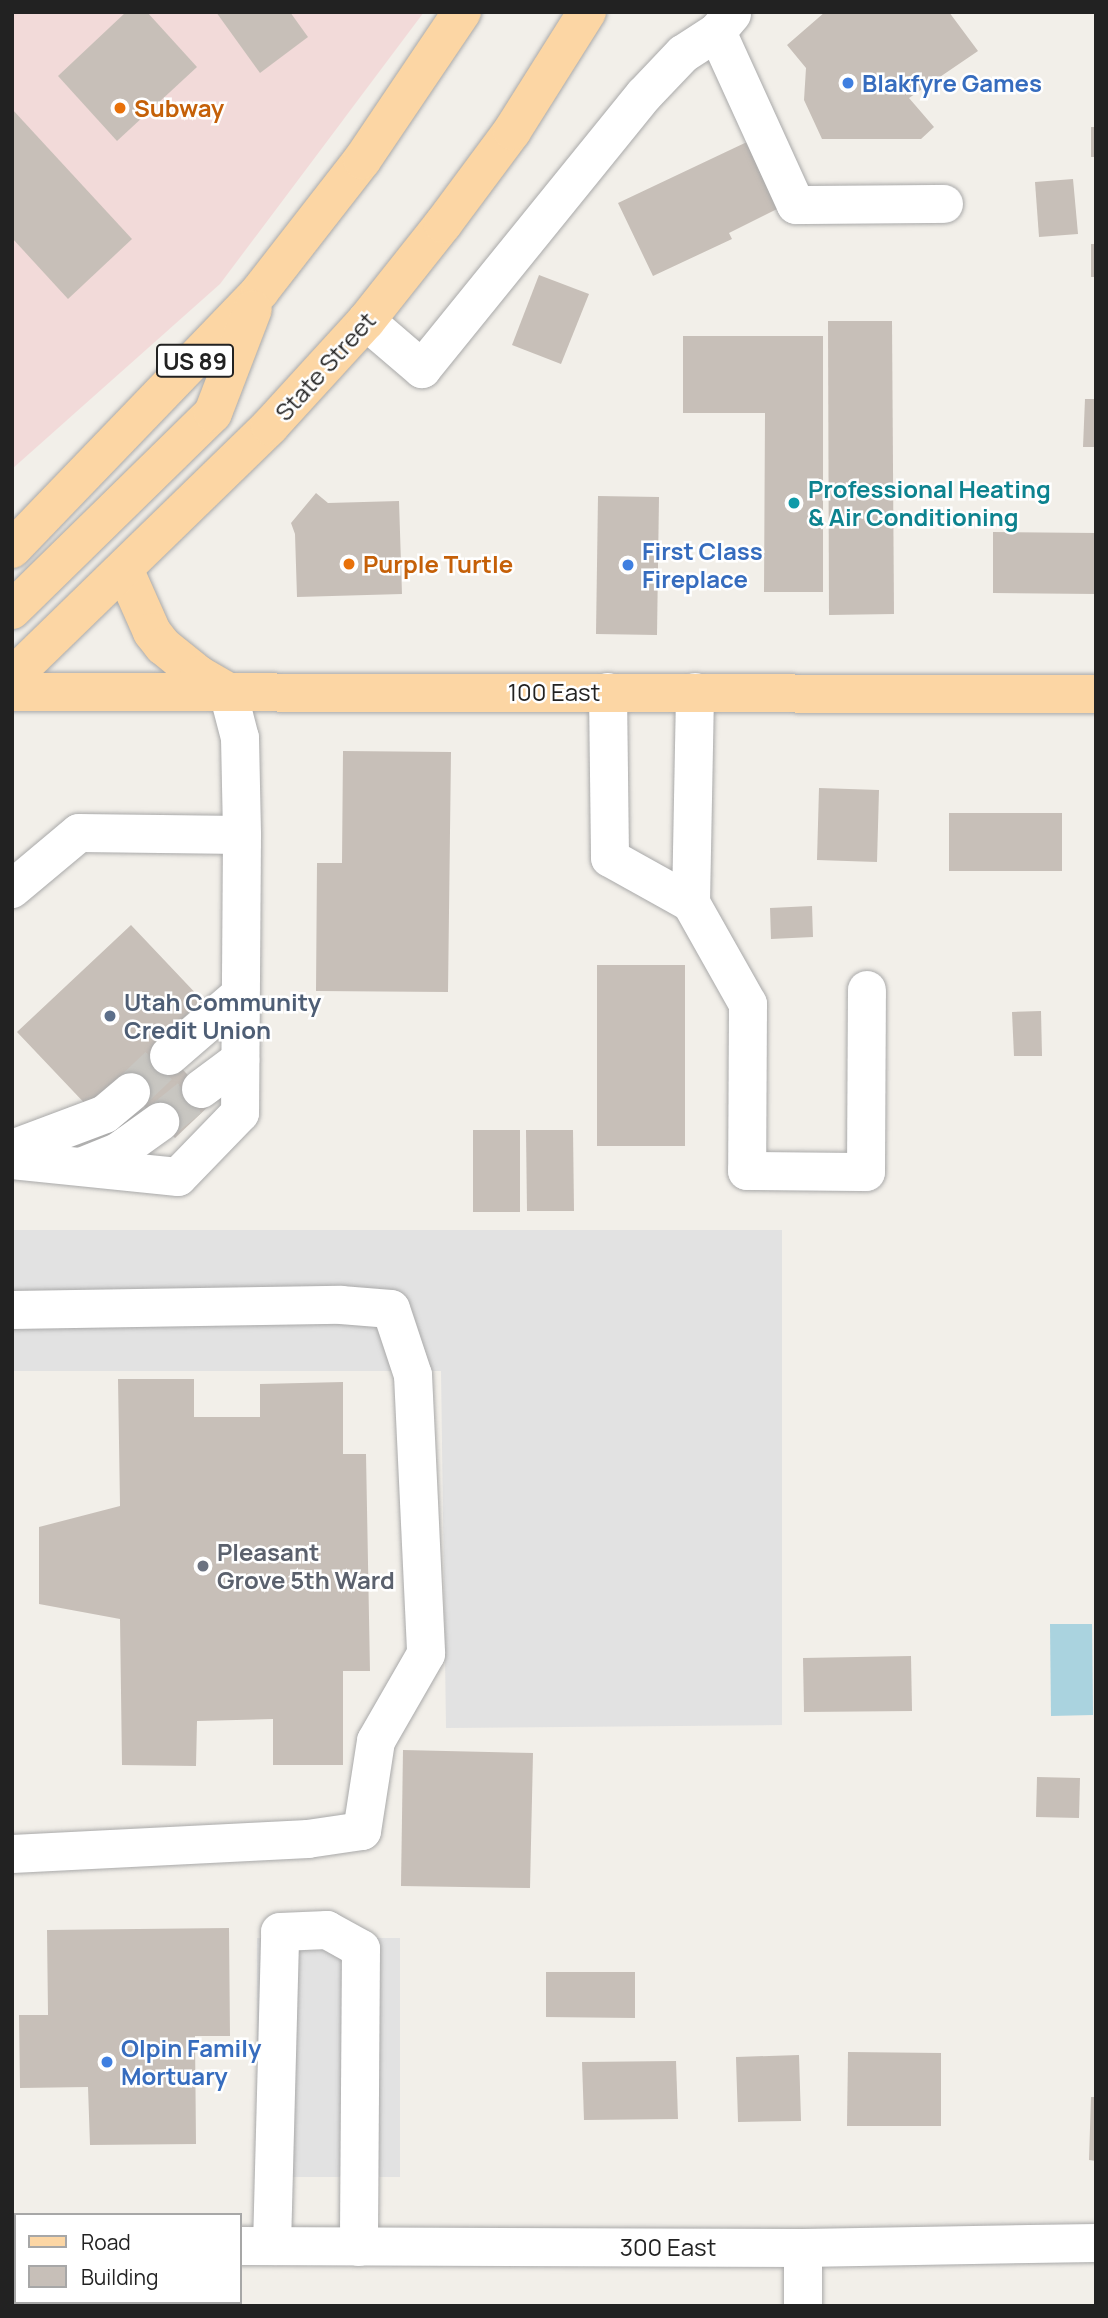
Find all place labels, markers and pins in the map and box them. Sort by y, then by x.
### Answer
place label: Blakfyre Games [862,69,1042,97]
marker: Blakfyre Games [840,75,856,91]
place label: Subway [134,94,224,122]
marker: Subway [112,100,128,116]
place label: Professional Heating & Air Conditioning [808,475,1051,531]
marker: Professional Heating & Air Conditioning [786,495,802,511]
place label: First Class Fireplace [642,537,763,593]
place label: Purple Turtle [363,550,513,578]
marker: Purple Turtle [341,556,357,572]
marker: First Class Fireplace [620,557,636,573]
place label: Utah Community Credit Union [124,988,321,1044]
marker: Utah Community Credit Union [102,1008,118,1024]
place label: Pleasant Grove 5th Ward [217,1538,395,1594]
marker: Pleasant Grove 5th Ward [195,1558,211,1574]
place label: Olpin Family Mortuary [121,2034,261,2090]
marker: Olpin Family Mortuary [99,2054,115,2070]

